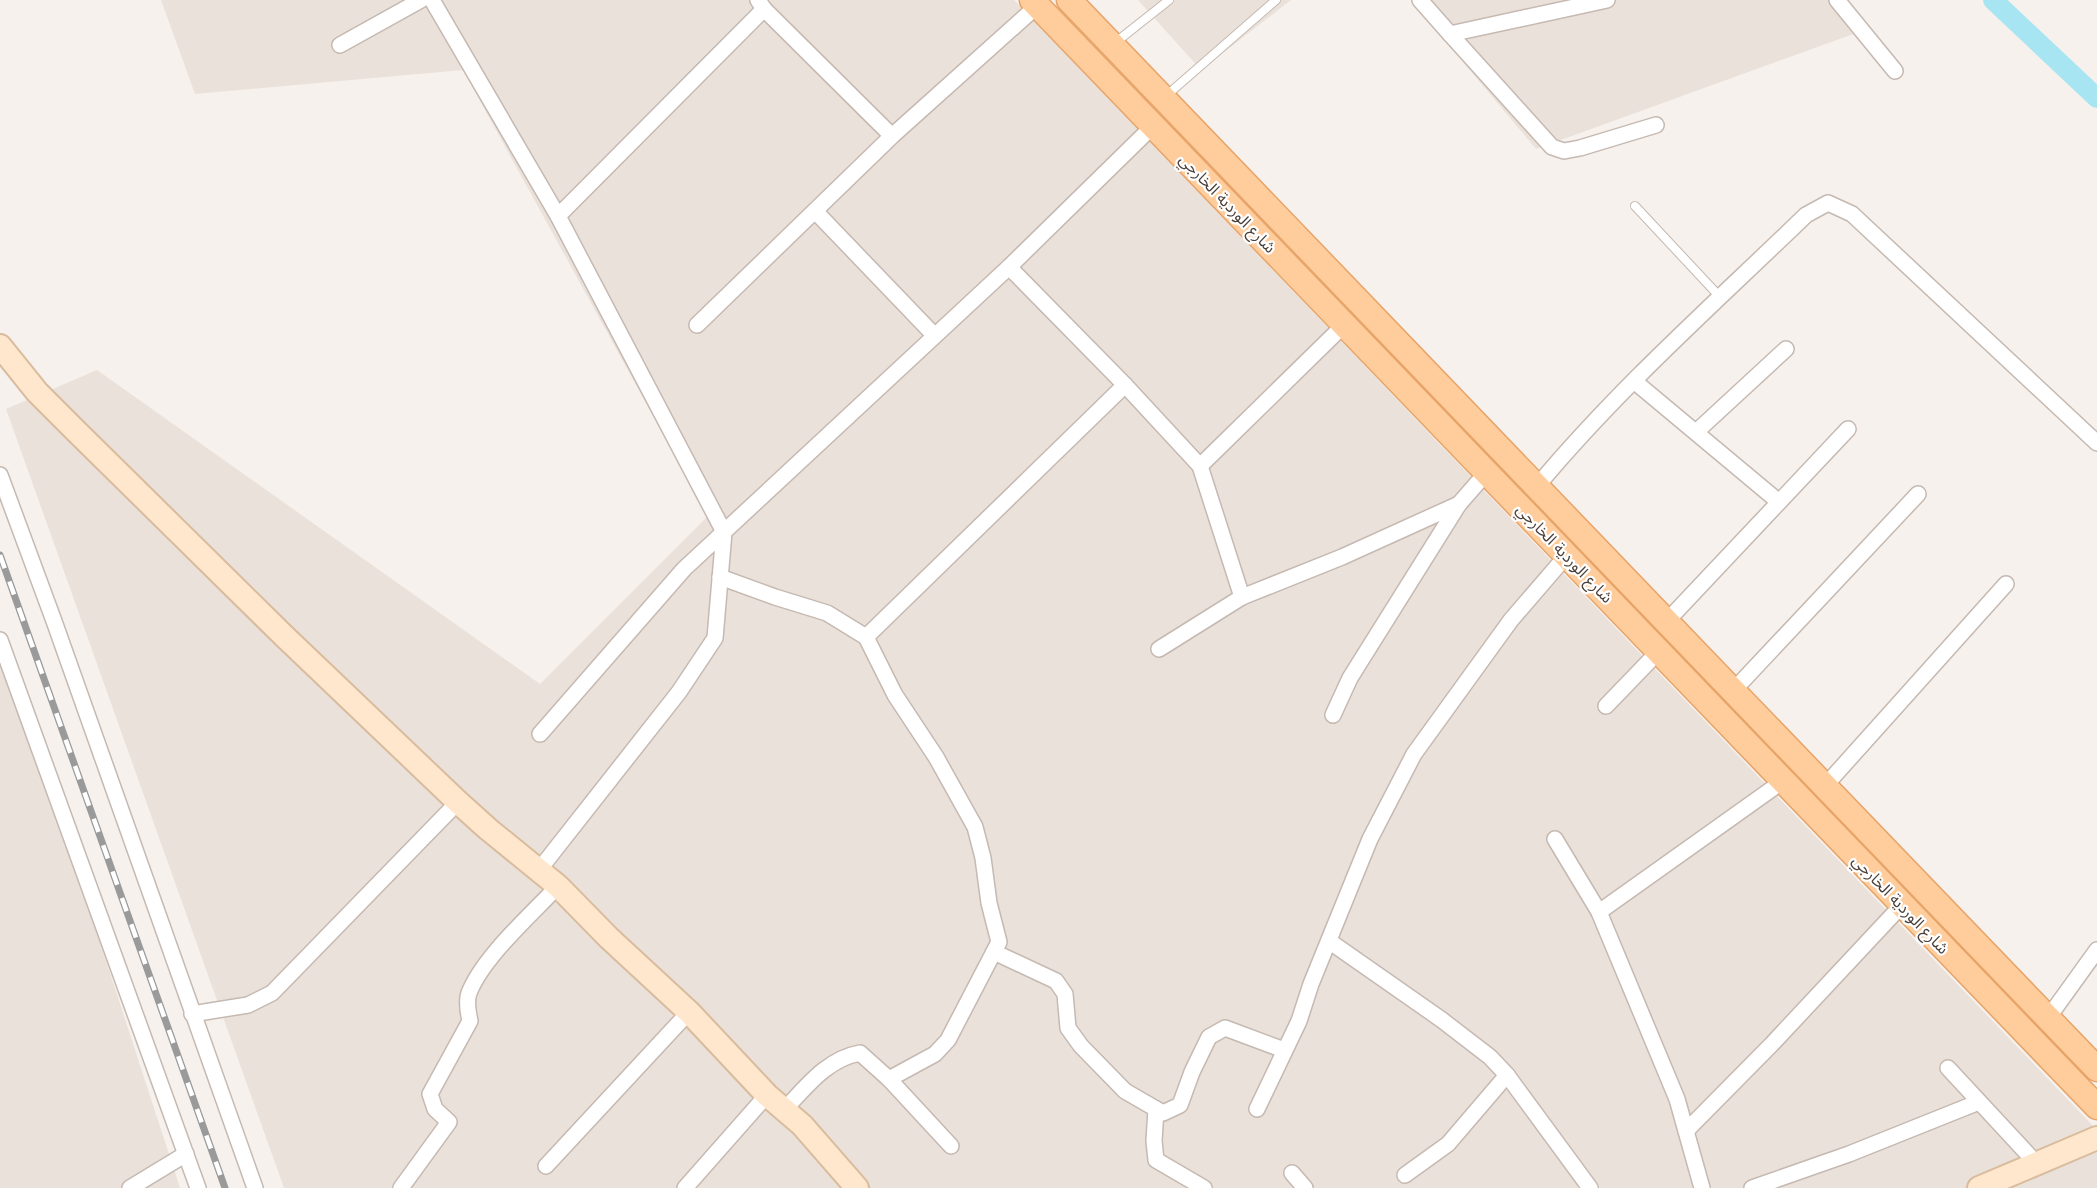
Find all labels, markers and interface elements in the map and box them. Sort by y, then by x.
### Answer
street label: شارع الوردية الخارجي [1173,149,1281,259]
street label: شارع الوردية الخارجي [1510,499,1618,609]
street label: شارع الوردية الخارجي [1846,850,1954,960]

